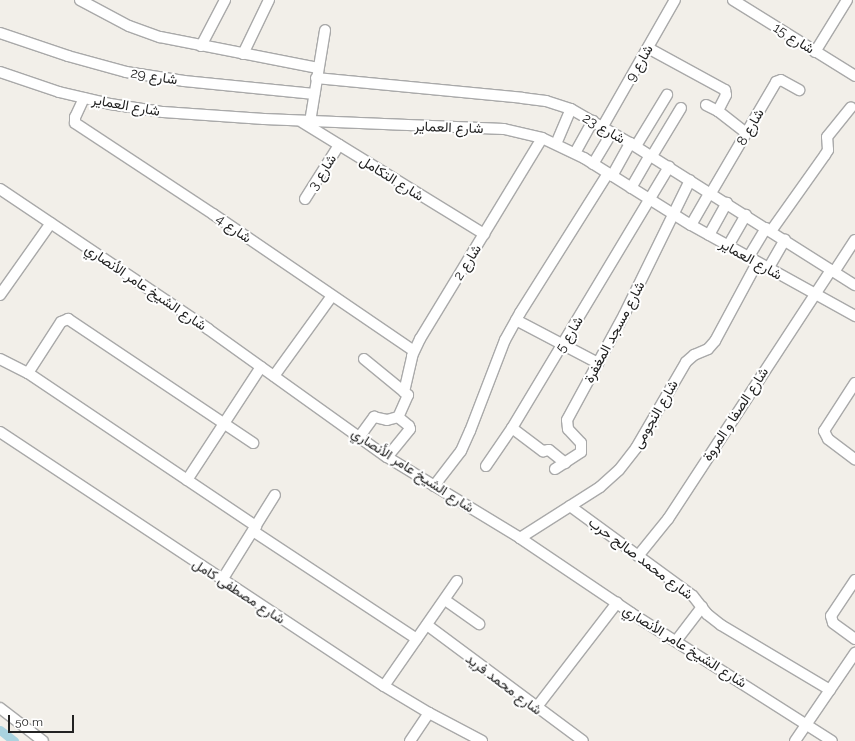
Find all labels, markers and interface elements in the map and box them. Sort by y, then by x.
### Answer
street label: شارع 15 [770,19,818,57]
street label: شارع 9 [622,42,656,84]
street label: شارع 29 [129,64,179,88]
street label: شارع العماير [91,91,161,119]
street label: شارع 8 [733,105,767,149]
street label: شارع 23 [580,109,628,147]
street label: شارع العماير [414,117,484,137]
street label: شارع 3 [304,151,340,193]
street label: شارع التكامل [357,152,427,204]
street label: شارع 4 [213,210,255,246]
street label: شارع العماير [717,235,785,283]
street label: شارع الشيخ عامر الأنصاري [82,240,210,334]
street label: شارع 2 [450,241,484,283]
street label: شارع مسجد المغفرة [580,278,648,386]
street label: شارع 5 [552,313,586,355]
street label: شارع الصفا و المروة [698,364,772,464]
street label: شارع النجومى [629,377,681,451]
street label: شارع الشيخ عامر الأنصاري [349,424,477,516]
street label: شارع محمد صالح حرب [586,513,696,603]
street label: شارع مصطفى كامل [190,555,288,627]
street label: شارع الشيخ عامر الأنصاري [620,601,750,691]
street label: شارع محمد فريد [462,650,546,718]
scale bar [10,707,76,733]
text: 50 m [15,715,43,729]

